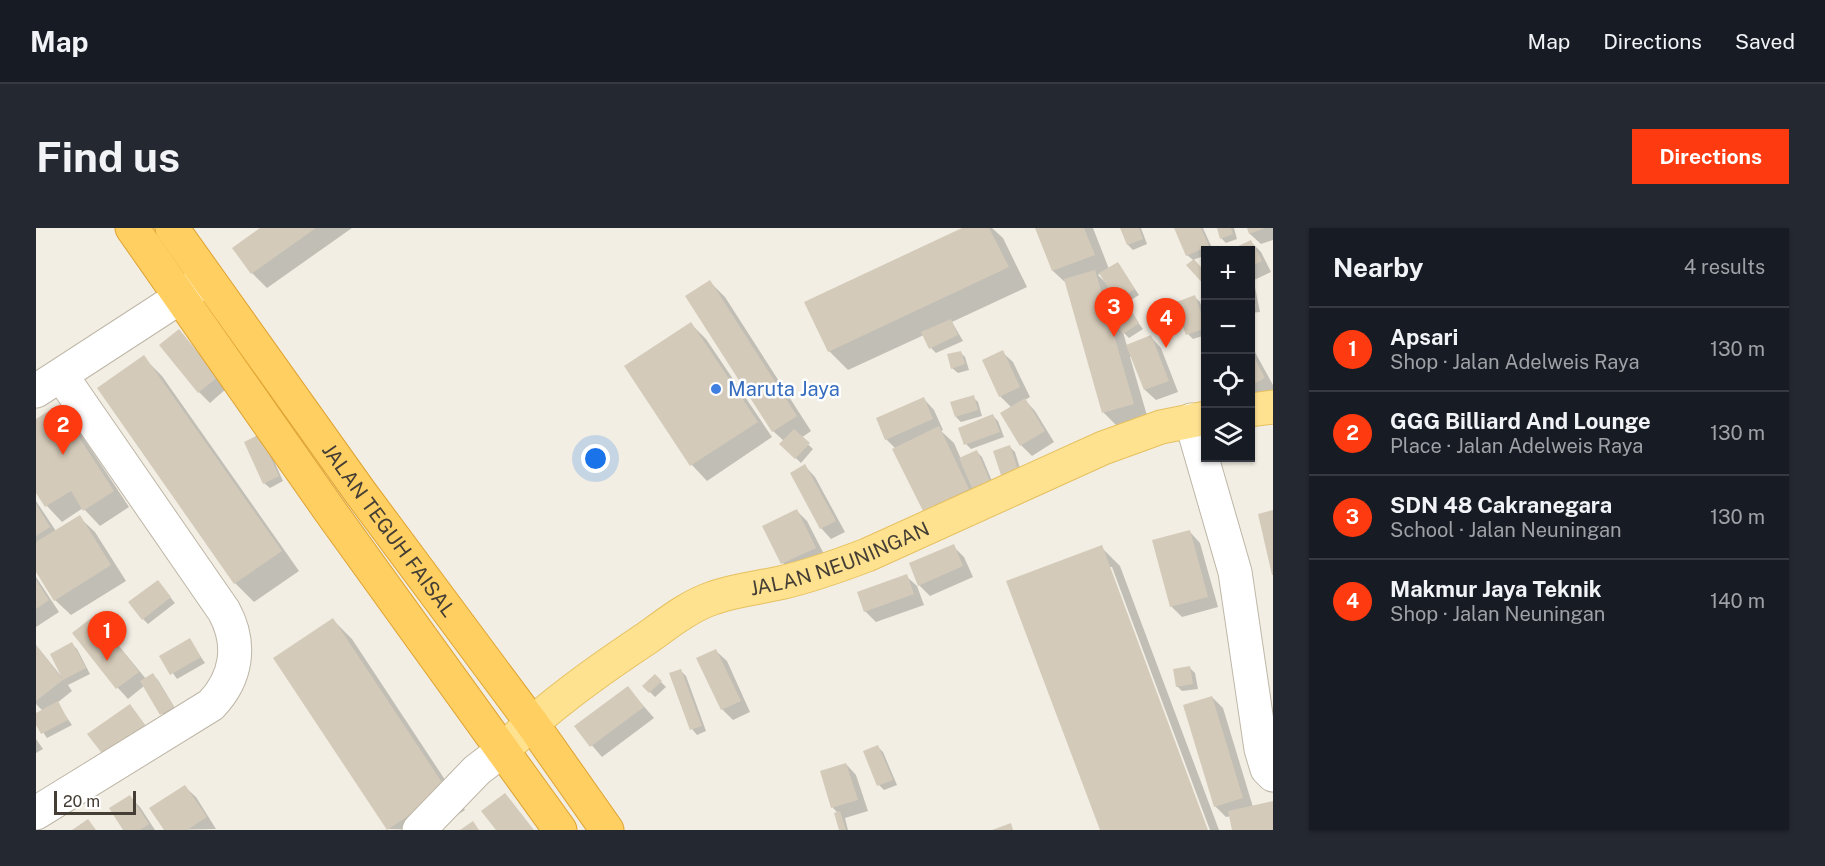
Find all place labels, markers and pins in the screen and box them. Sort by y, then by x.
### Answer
pin: 3 [1094,288,1134,337]
pin: 4 [1146,298,1186,348]
place label: Maruta Jaya [728,377,840,401]
marker: Maruta Jaya [709,382,723,396]
pin: 2 [44,406,82,455]
pin: 1 [88,612,126,661]

